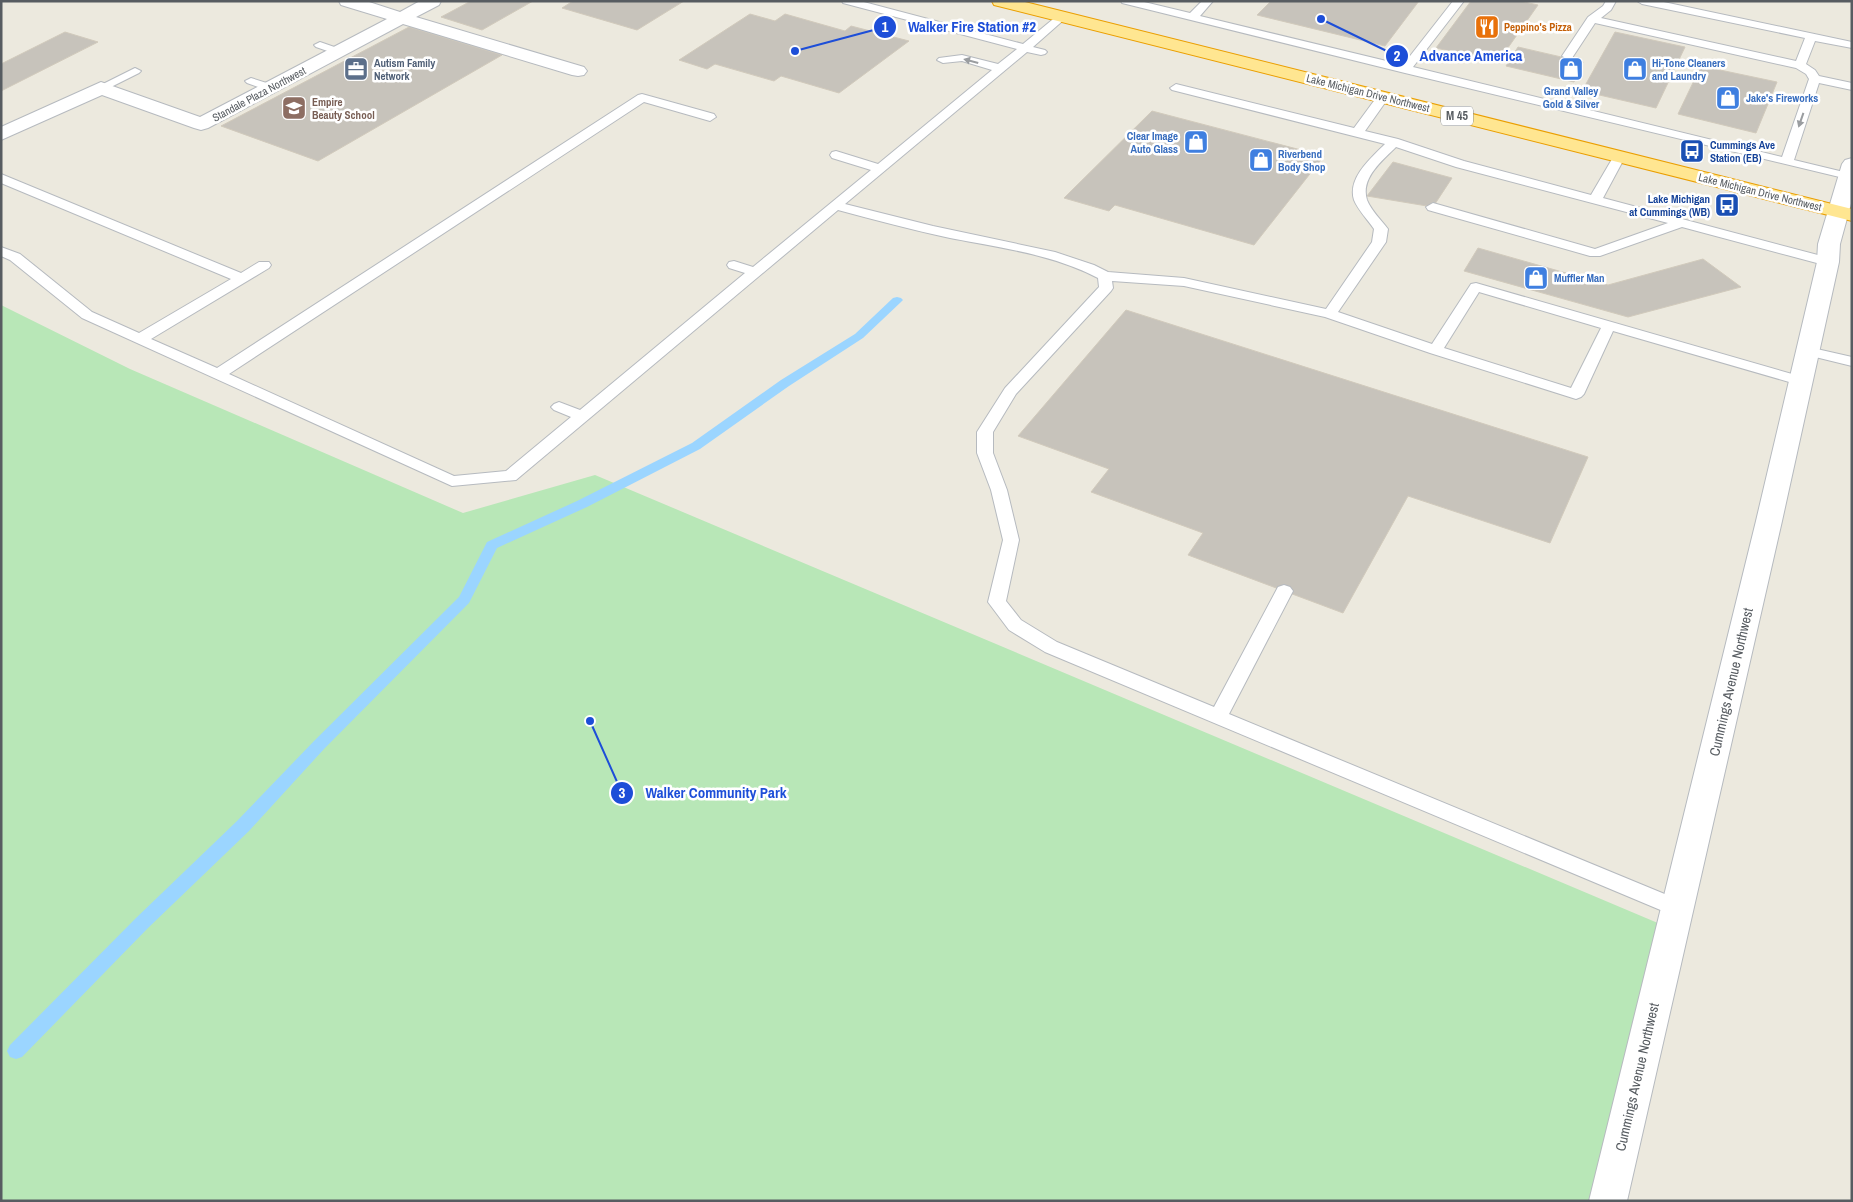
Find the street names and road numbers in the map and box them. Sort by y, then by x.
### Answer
street label: Standale Plaza Northwest [210,63,309,125]
street label: Lake Michigan Drive Northwest [1305,71,1431,115]
road number: M 45 [1441,106,1473,125]
street label: Lake Michigan Drive Northwest [1697,170,1823,214]
street label: Cummings Avenue Northwest [1705,606,1757,758]
street label: Cummings Avenue Northwest [1611,1001,1663,1153]

